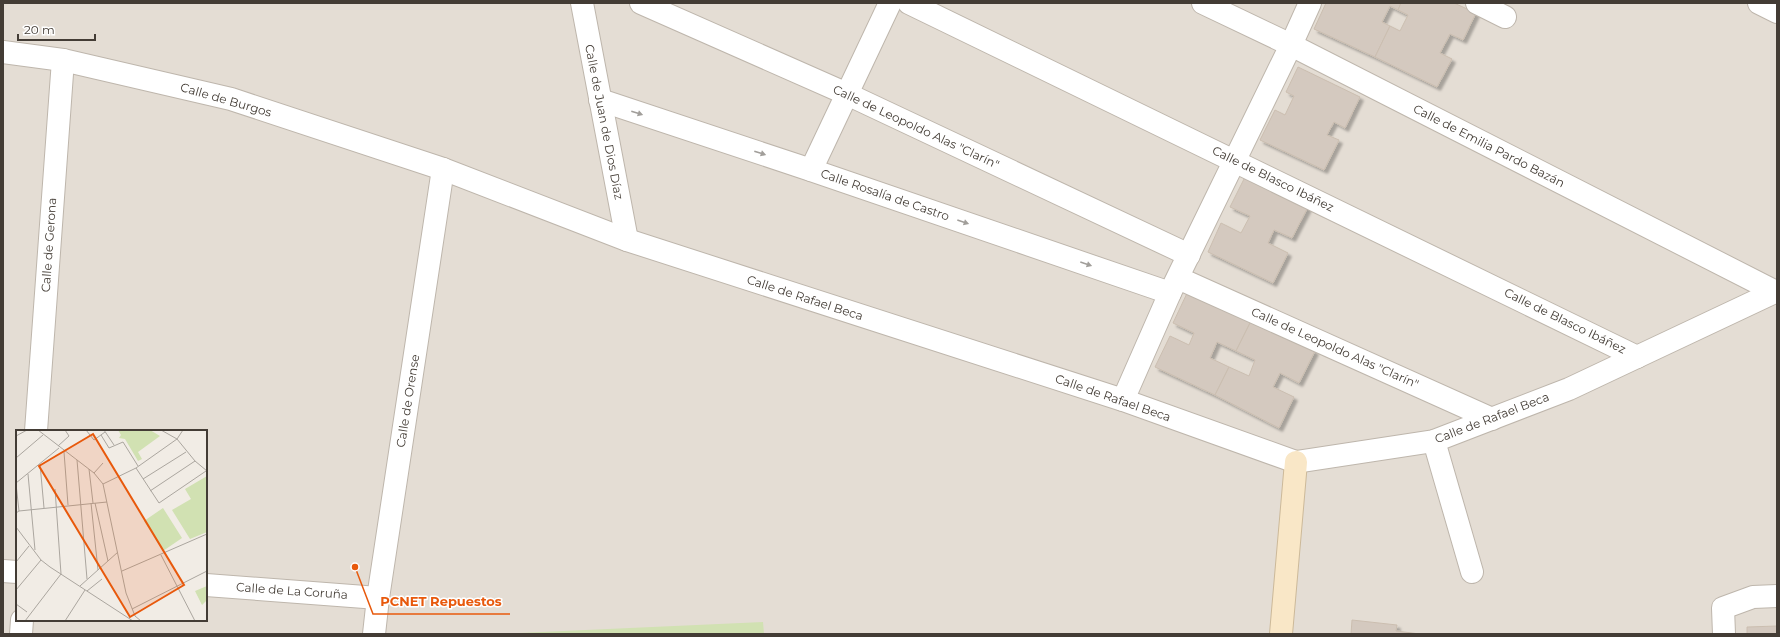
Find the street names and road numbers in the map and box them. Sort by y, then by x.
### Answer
street label: Calle de Juan de Dios Díaz [582,43,627,201]
street label: Calle de Burgos [179,79,274,120]
street label: Calle de Leopoldo Alas "Clarín" [831,81,1002,172]
street label: Calle de Emilia Pardo Bazán [1411,101,1567,190]
street label: Calle de Blasco Ibáñez [1210,143,1337,215]
street label: Calle Rosalía de Castro [819,165,951,224]
street label: Calle de Gerona [38,197,59,293]
street label: Calle de Rafael Beca [745,272,865,323]
street label: Calle de Blasco Ibáñez [1502,285,1629,357]
street label: Calle de Leopoldo Alas "Clarín" [1249,304,1421,391]
street label: Calle de Orense [393,353,422,449]
street label: Calle de Rafael Beca [1053,371,1173,424]
street label: Calle de Rafael Beca [1432,389,1551,446]
street label: Calle de La Coruña [236,579,348,602]

